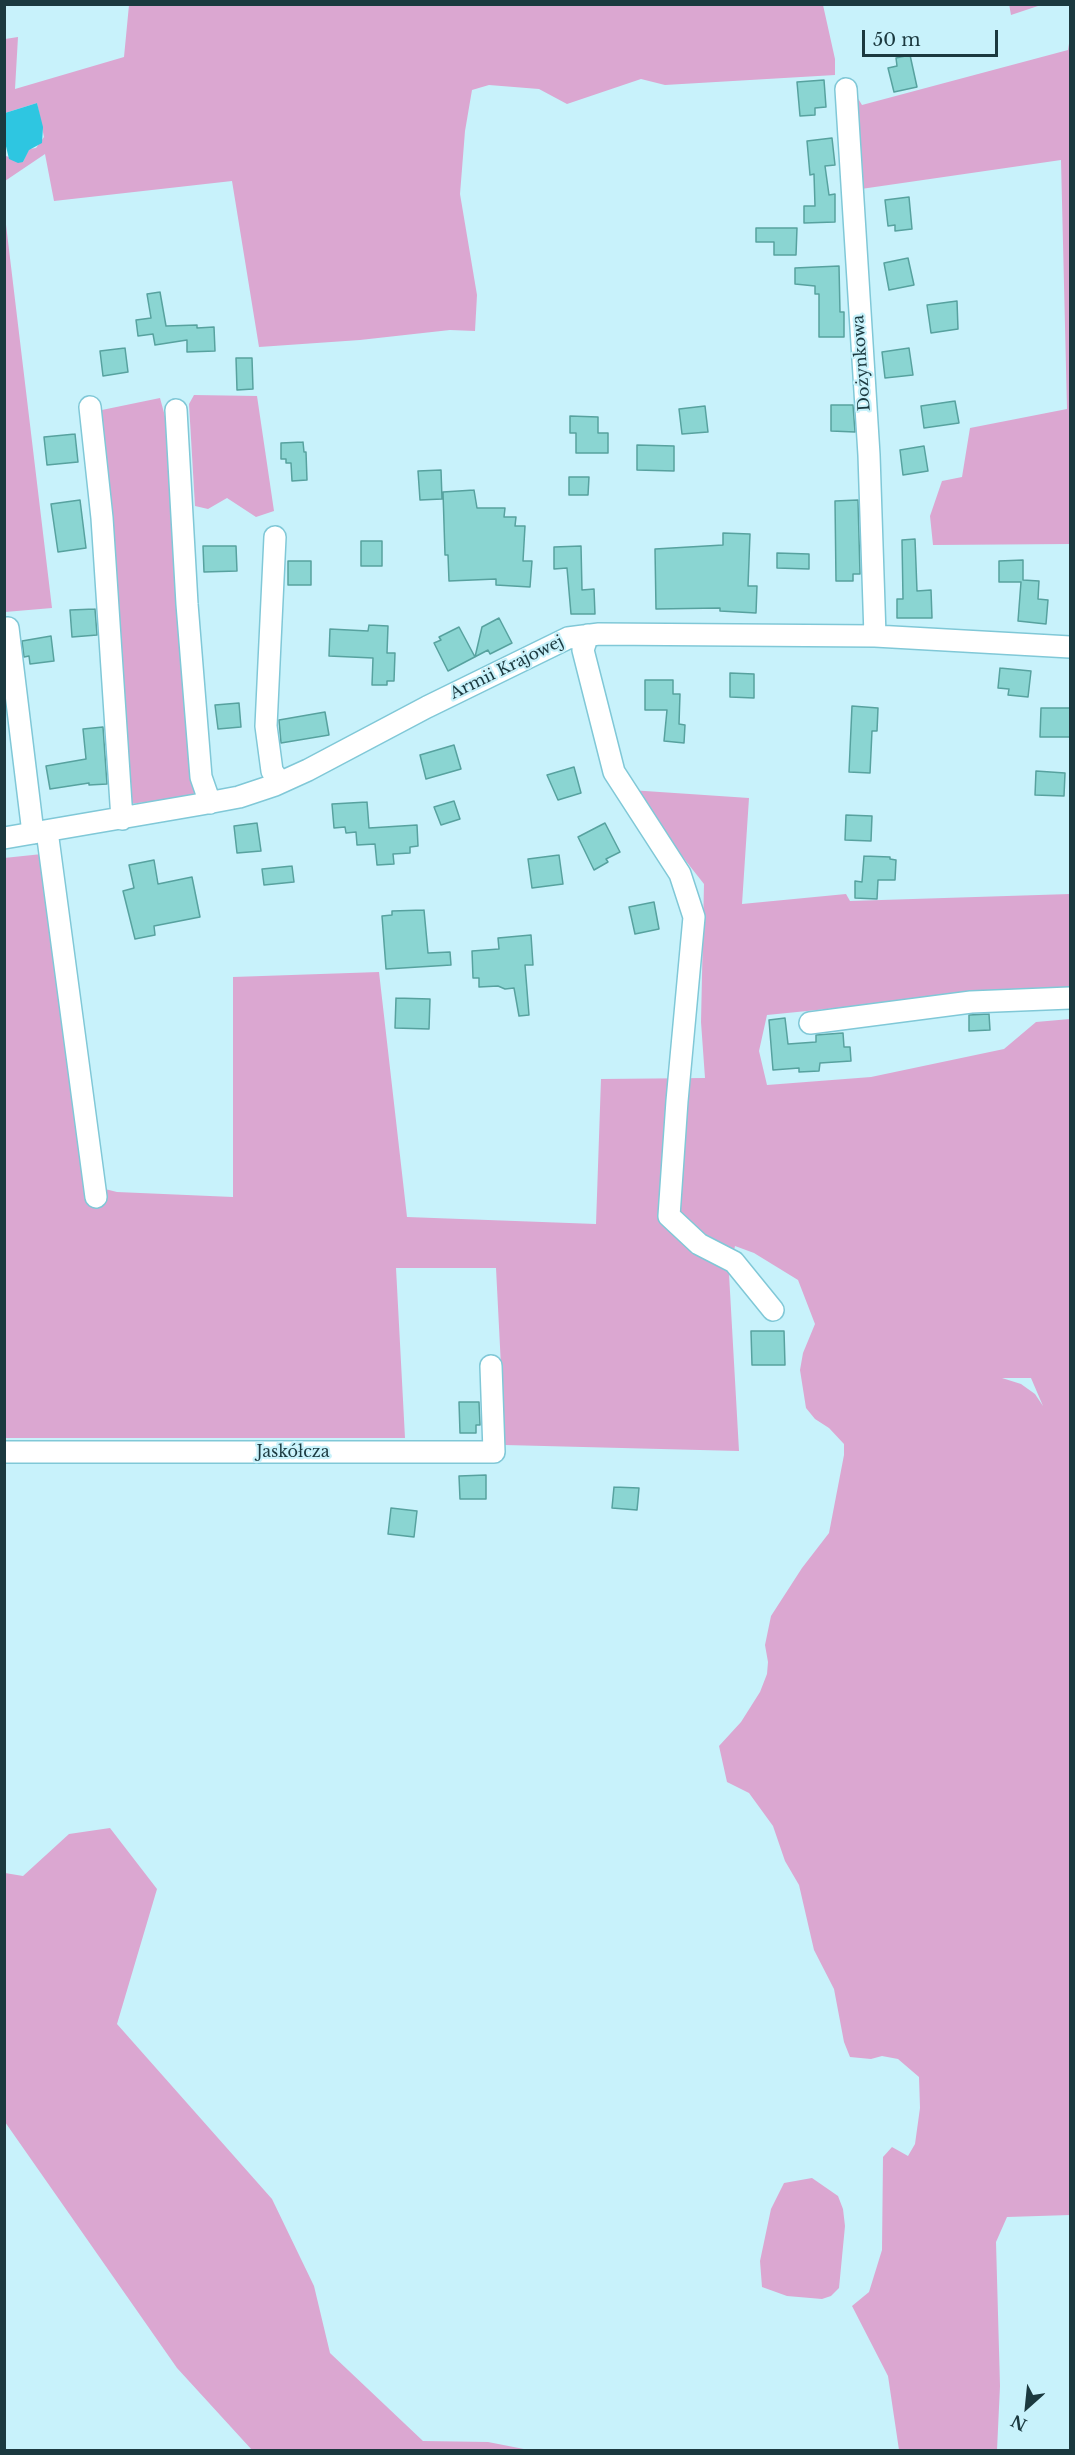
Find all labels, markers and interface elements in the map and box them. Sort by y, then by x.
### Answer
scale bar [865,18,1002,56]
text: 50 m [873,29,921,51]
street label: Dożynkowa [849,314,875,412]
street label: Armii Krajowej [447,632,567,704]
street label: Jaskółcza [256,1442,330,1462]
north arrow [997,2377,1057,2437]
text: N [1008,2411,1030,2435]

